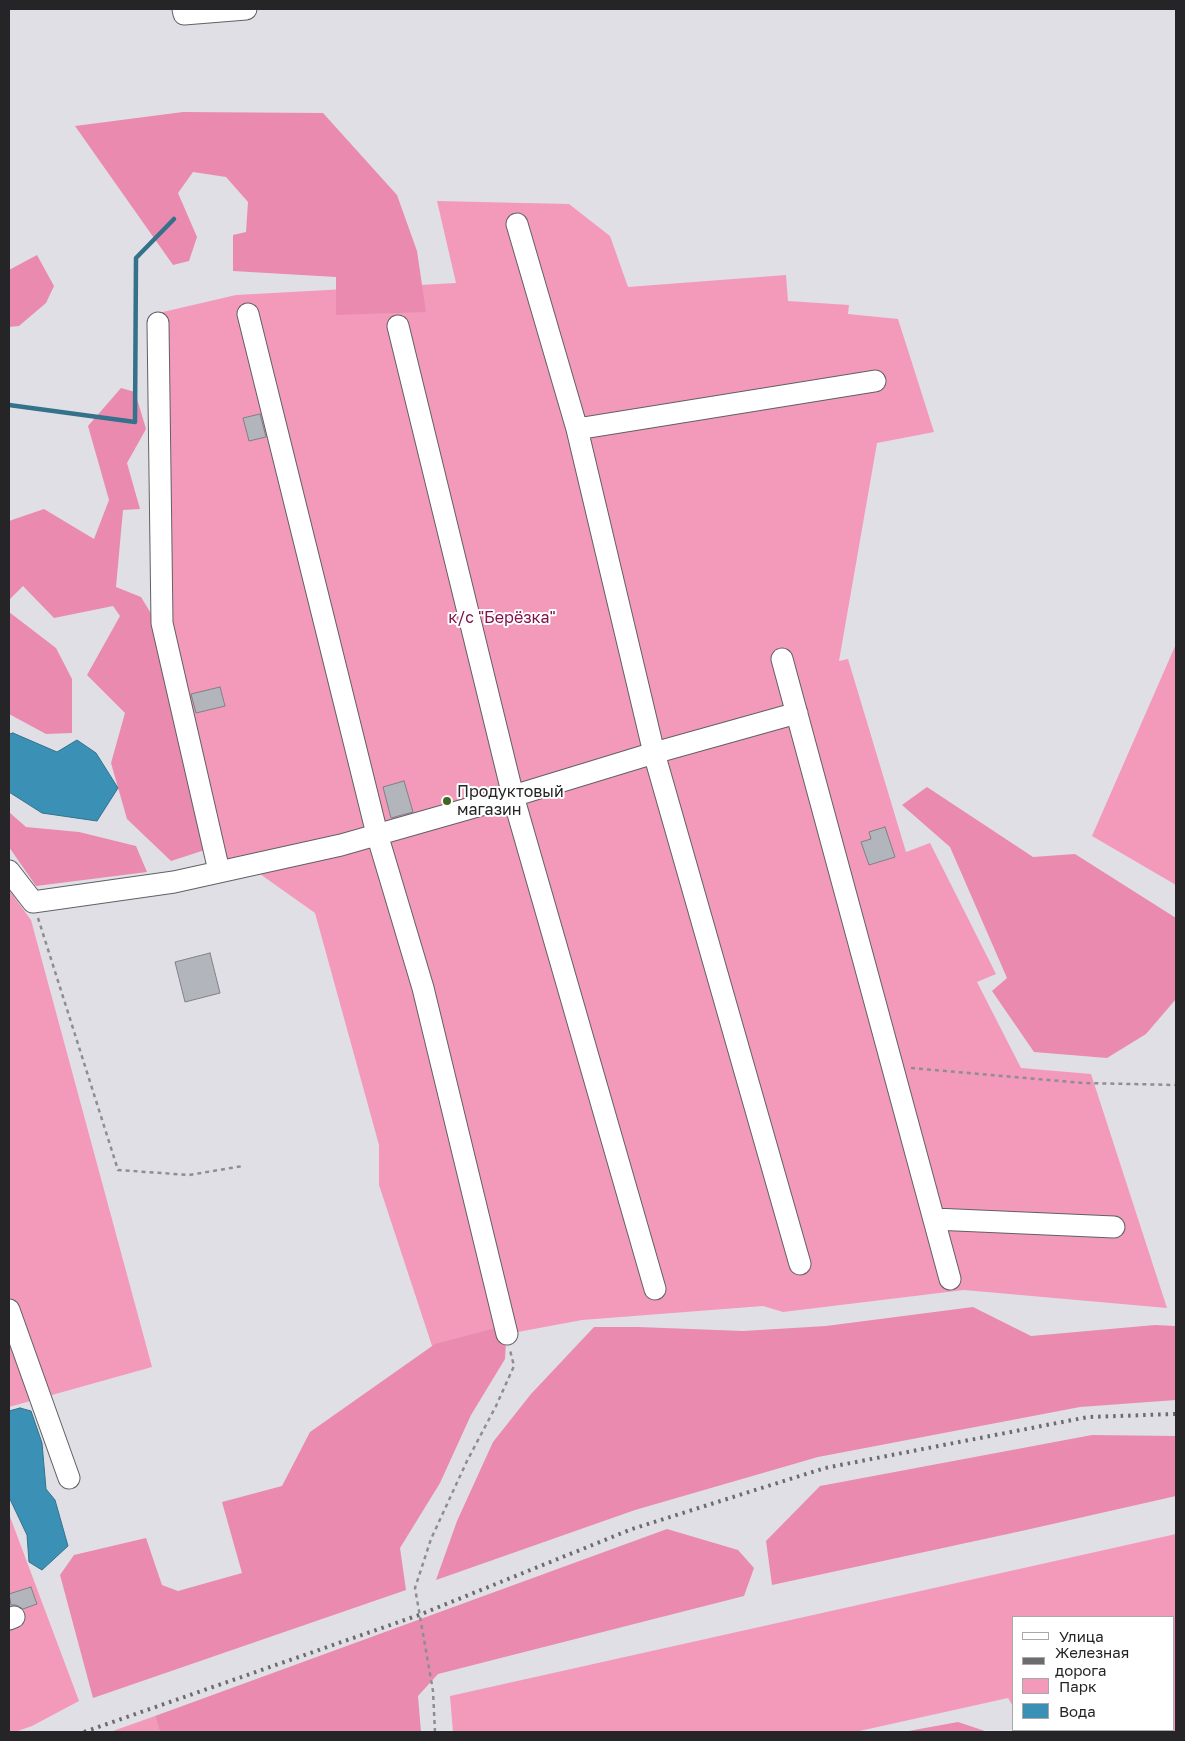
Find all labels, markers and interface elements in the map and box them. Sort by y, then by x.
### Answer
park label: к/с "Берёзка" [448,608,556,628]
place label: Продуктовый магазин [457,782,564,820]
marker: Продуктовый магазин [441,795,453,807]
legend [1012,1616,1175,1731]
text: Улица [1059,1627,1104,1645]
text: Железная дорога [1055,1643,1129,1679]
text: Парк [1059,1677,1097,1695]
text: Вода [1059,1702,1096,1720]

